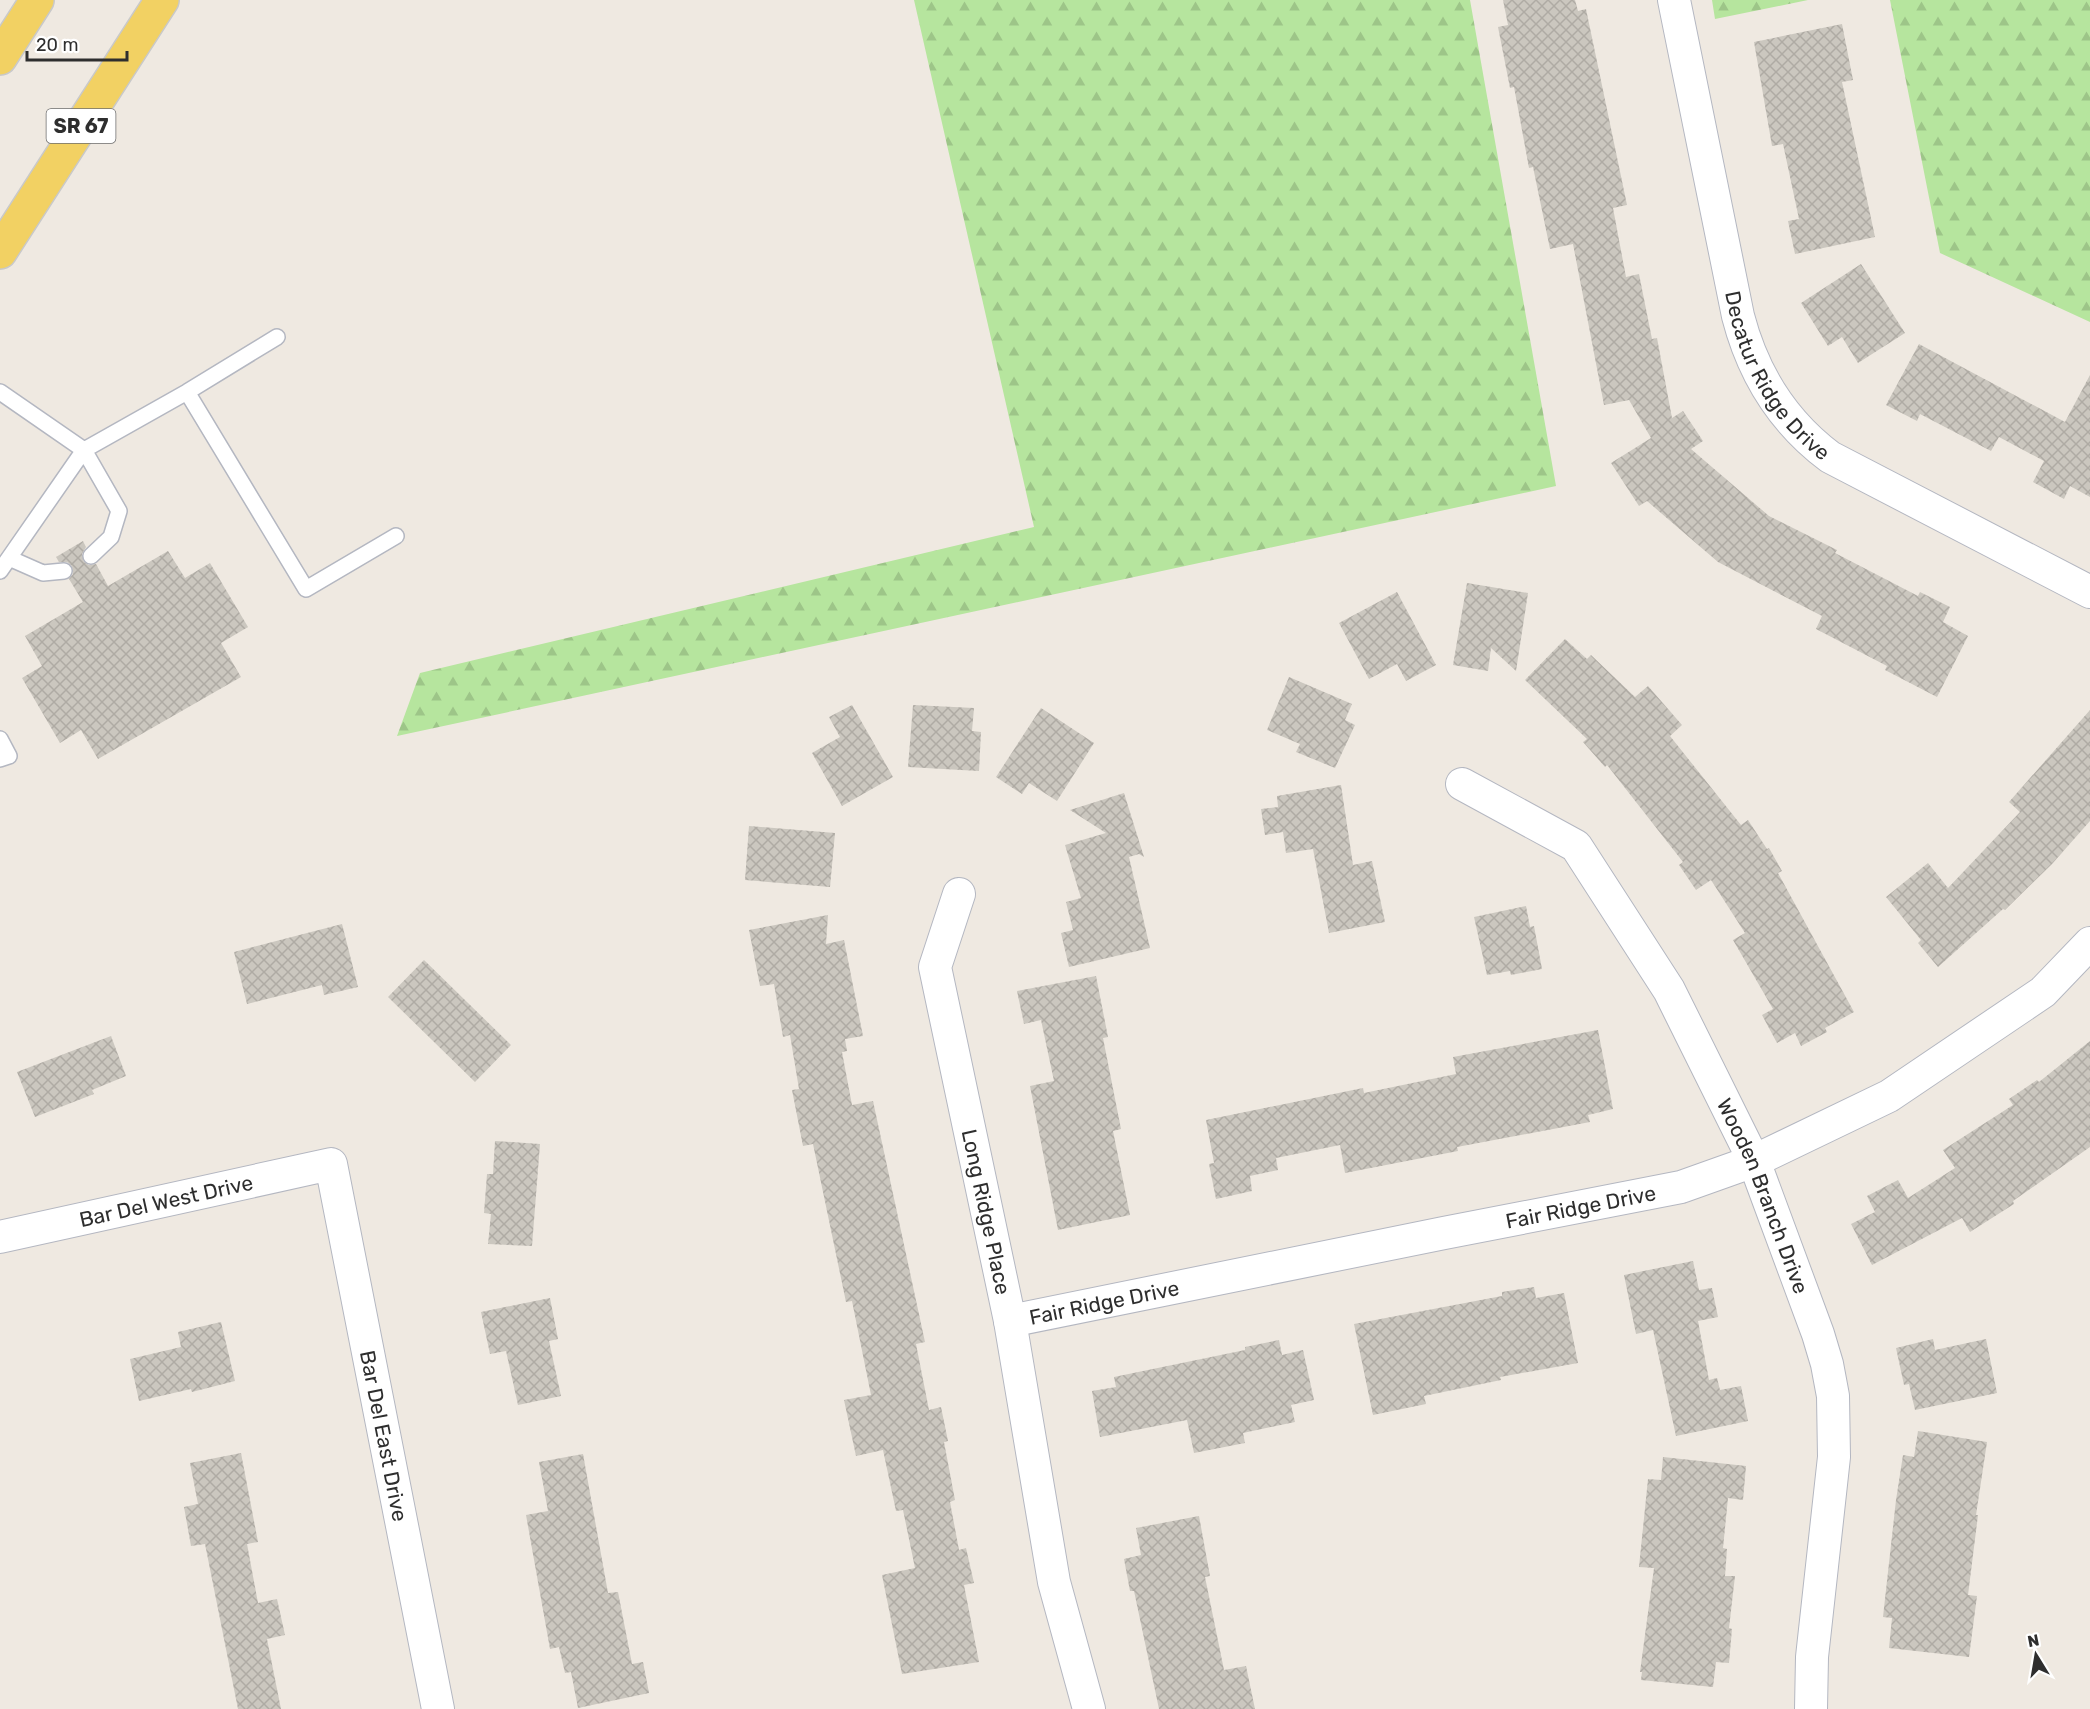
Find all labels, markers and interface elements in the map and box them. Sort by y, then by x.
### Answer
scale bar [27,24,128,62]
text: 20 m [36,34,78,56]
road number: SR 67 [46,109,116,143]
street label: Decatur Ridge Drive [1721,288,1835,465]
street label: Wooden Branch Drive [1712,1094,1814,1297]
street label: Long Ridge Place [957,1127,1017,1297]
street label: Bar Del West Drive [77,1169,255,1232]
street label: Fair Ridge Drive [1503,1180,1658,1233]
street label: Fair Ridge Drive [1027,1275,1181,1329]
street label: Bar Del East Drive [355,1348,413,1524]
north arrow [2006,1625,2066,1685]
text: N [2026,1630,2041,1651]

